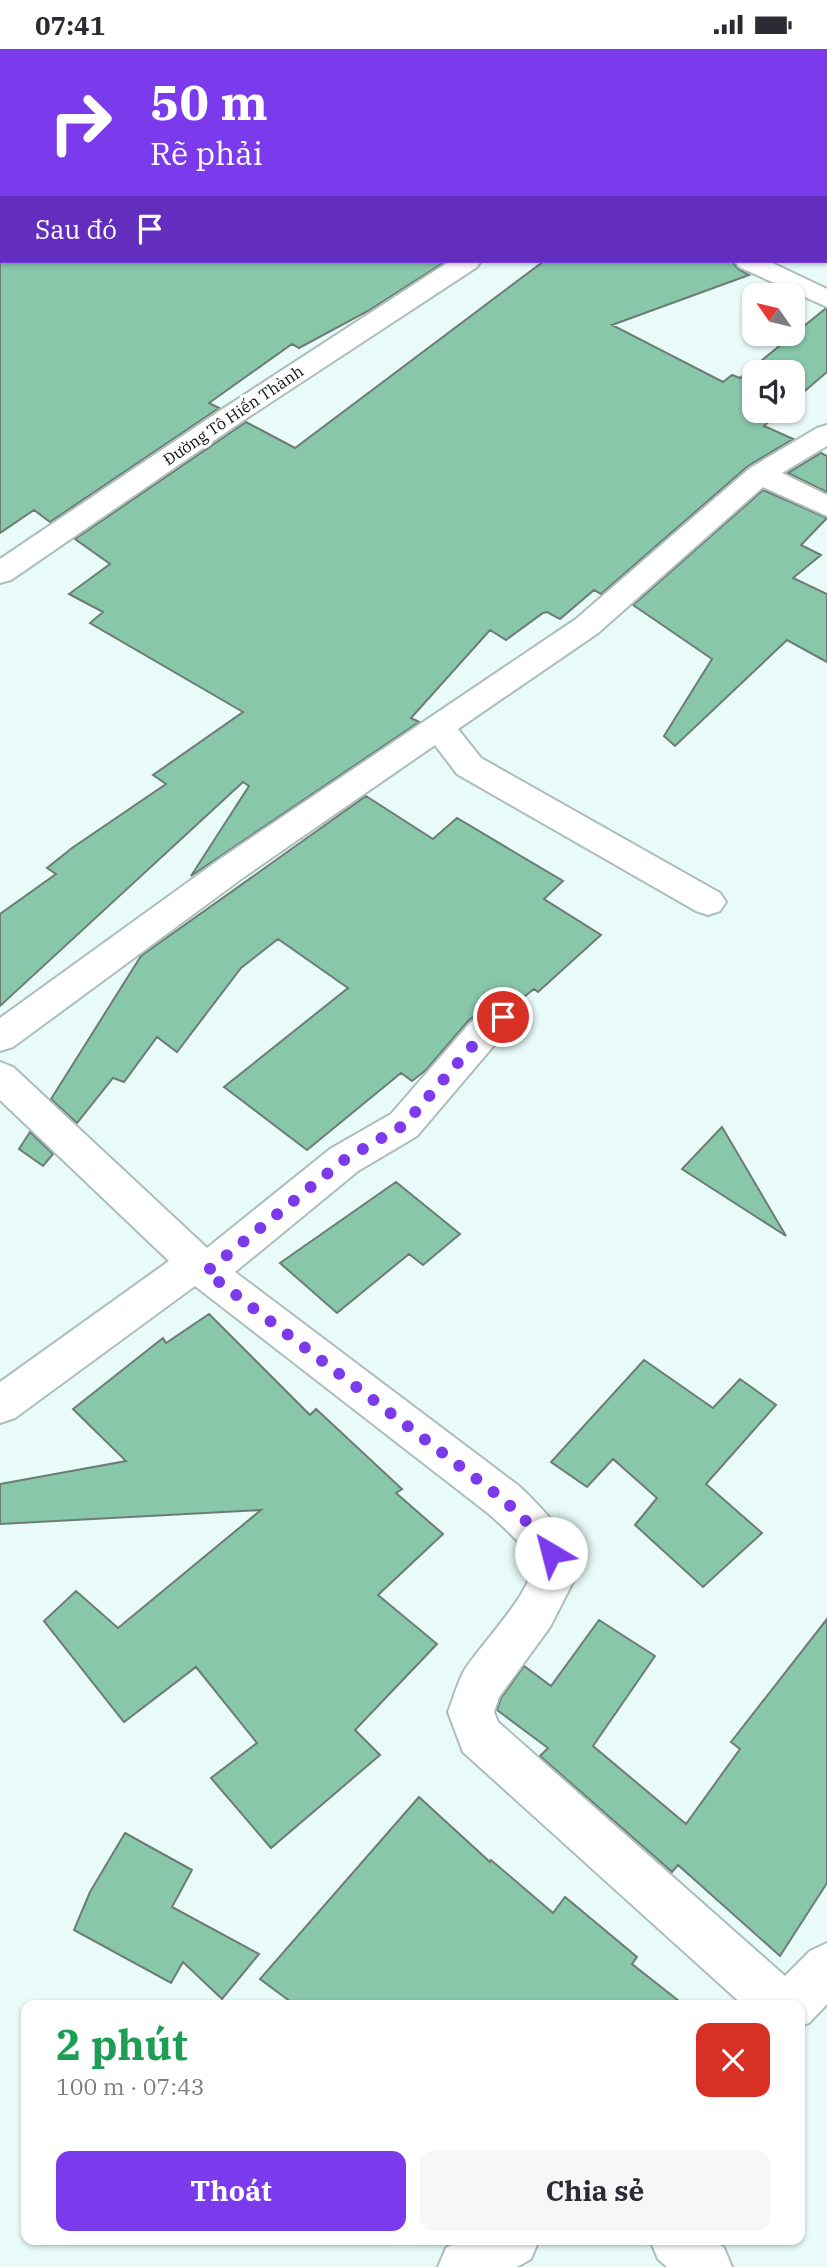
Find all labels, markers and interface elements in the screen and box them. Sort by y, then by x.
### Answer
text: 07:41 [35,8,105,42]
text: 50 m [150,70,268,133]
icon: right [35,77,126,168]
text: Rẽ phải [150,132,263,174]
icon: arrive [131,210,169,248]
text: Sau đó [35,212,117,246]
north arrow [742,283,805,347]
map controls [742,283,805,423]
button: sound [742,360,805,423]
street label: Đường Tô Hiến Thành [159,361,307,469]
pin [473,987,533,1047]
icon: arrive [484,998,522,1036]
position arrow [514,1516,588,1590]
text: 2 phút [56,2017,188,2072]
button: close [696,2023,770,2097]
text: 100 m · 07:43 [56,2071,205,2101]
button: Thoát [56,2151,406,2231]
button: Chia sẻ [420,2151,770,2231]

